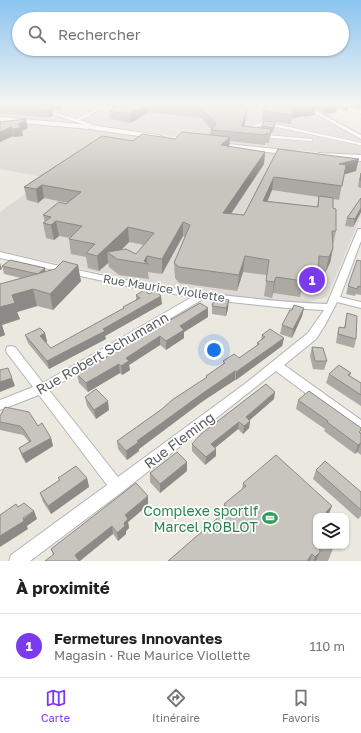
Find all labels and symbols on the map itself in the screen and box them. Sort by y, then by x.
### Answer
pin: 1 [299,265,325,295]
street label: Rue Maurice Viollette [102,271,226,305]
street label: Rue Robert Schumann [33,308,171,398]
your location [204,340,224,360]
street label: Rue Fleming [141,408,217,472]
place label: Complexe sportif Marcel ROBLOT [143,502,258,535]
sports icon: Complexe sportif Marcel ROBLOT [261,509,279,527]

